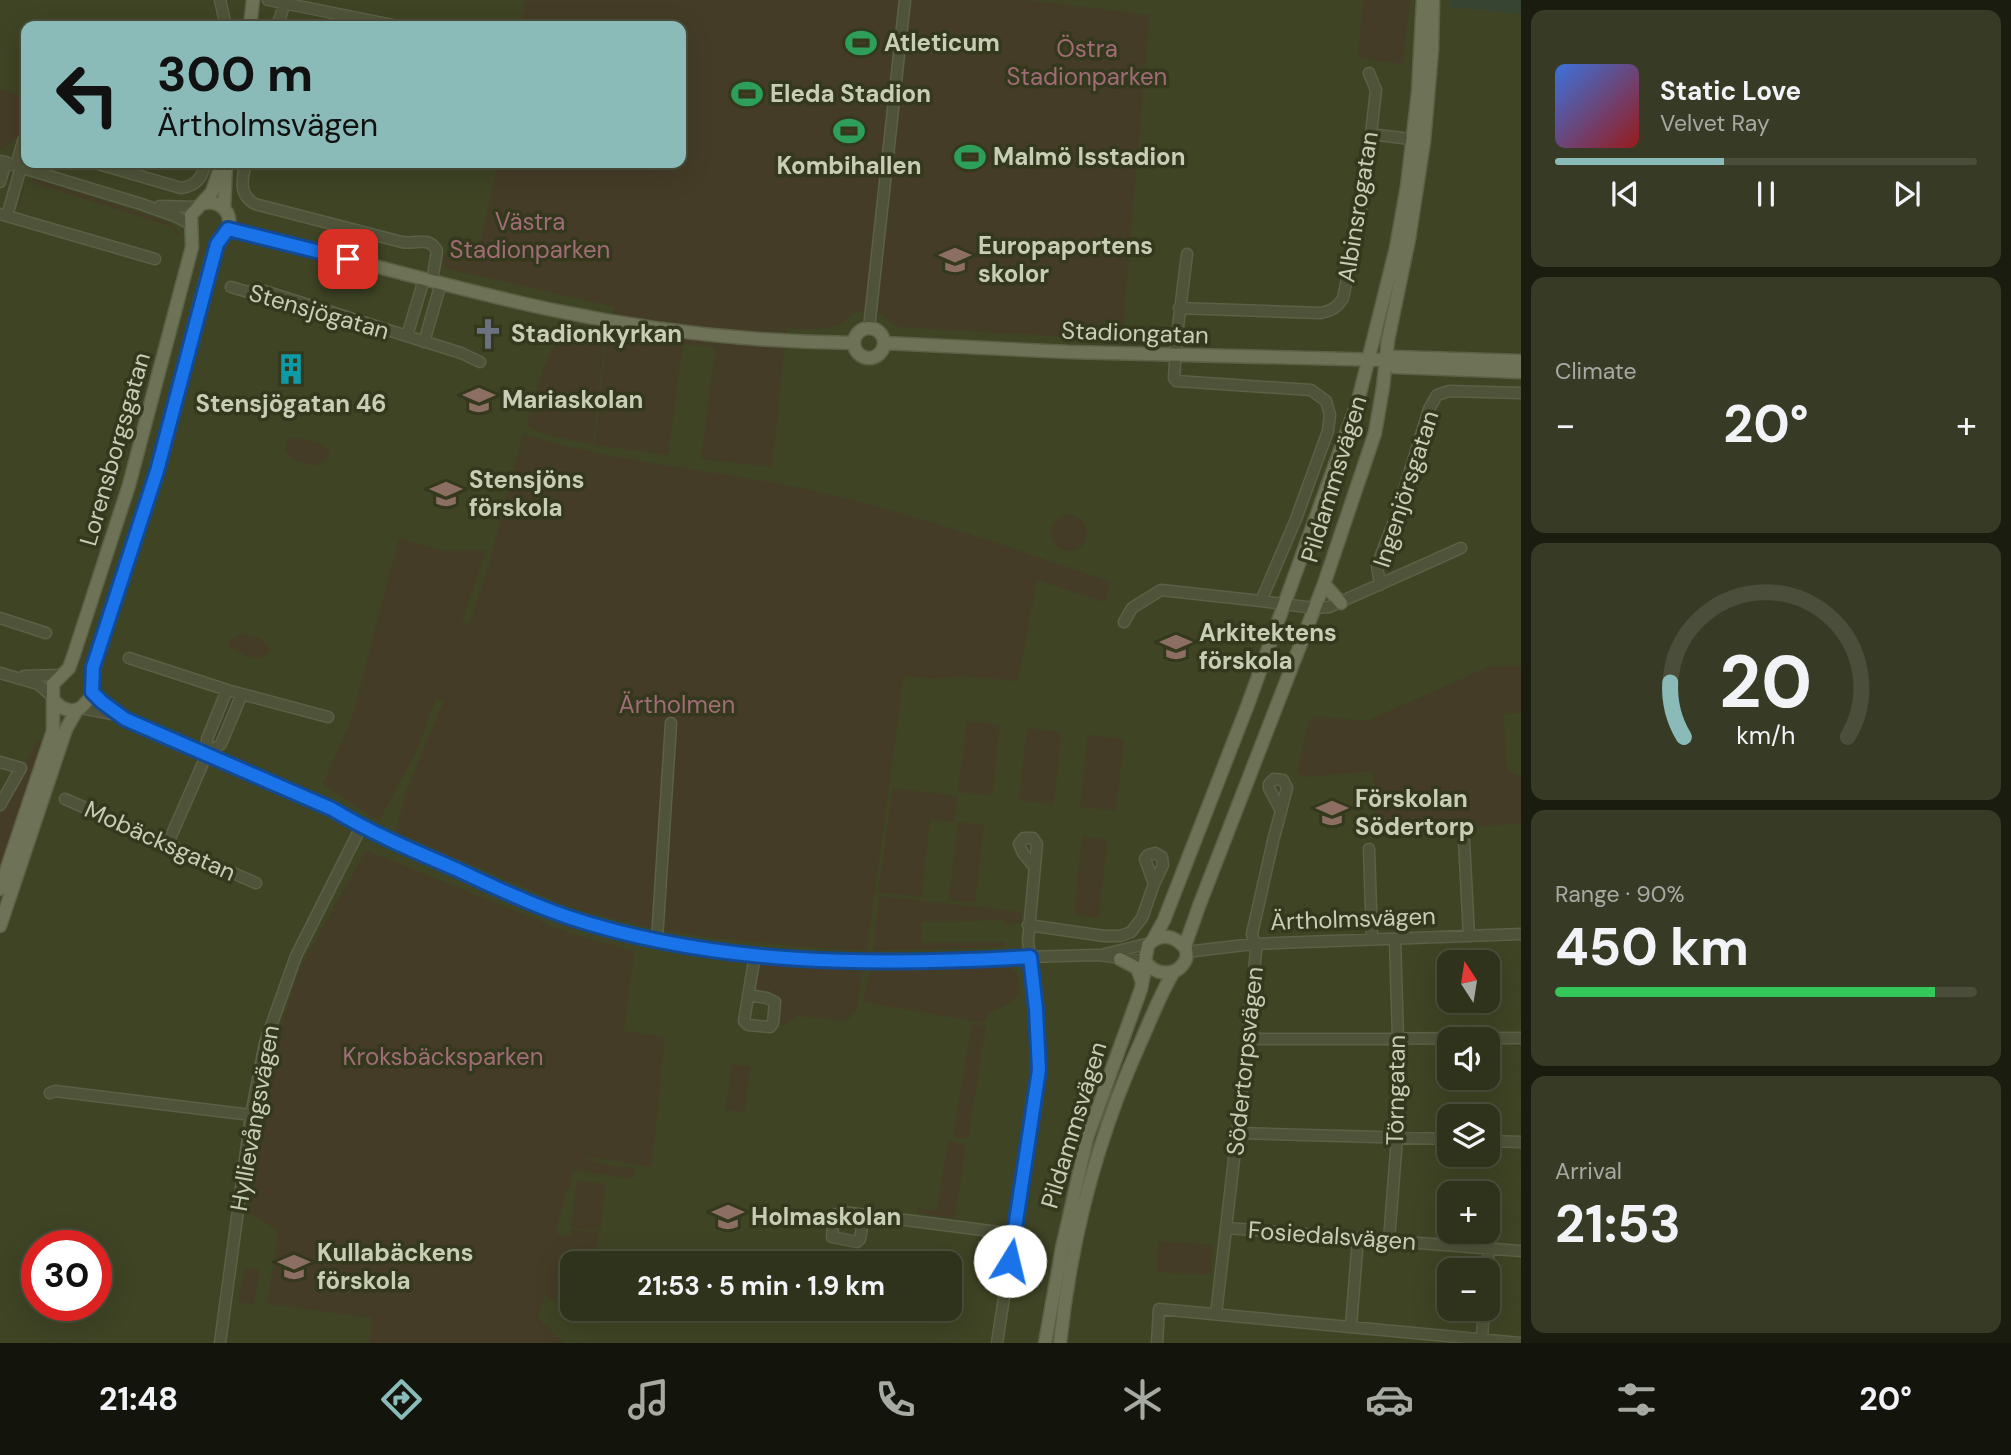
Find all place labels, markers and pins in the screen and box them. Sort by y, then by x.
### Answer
sports icon: Atleticum [844,26,878,60]
place label: Atleticum [884,27,1000,58]
sports icon: Eleda Stadion [730,77,764,111]
place label: Eleda Stadion [770,78,931,109]
sports icon: Kombihallen [832,114,866,148]
sports icon: Malmö Isstadion [953,140,987,174]
place label: Malmö Isstadion [993,141,1186,172]
place label: Kombihallen [776,150,922,181]
pin [318,229,378,289]
place label: Europaportens skolor [978,230,1153,289]
school or university icon: Europaportens skolor [938,243,972,277]
church icon: Stadionkyrkan [471,317,505,351]
place label: Stadionkyrkan [511,318,682,349]
building icon: Stensjögatan 46 [274,352,308,386]
school or university icon: Mariaskolan [462,383,496,417]
place label: Mariaskolan [502,384,643,415]
place label: Stensjögatan 46 [196,388,387,419]
place label: Stensjöns förskola [469,464,584,523]
school or university icon: Stensjöns förskola [429,477,463,511]
place label: Arkitektens förskola [1199,617,1337,676]
school or university icon: Arkitektens förskola [1159,630,1193,664]
place label: Förskolan Södertorp [1355,783,1474,842]
school or university icon: Förskolan Södertorp [1315,796,1349,830]
school or university icon: Holmaskolan [711,1200,745,1234]
place label: Holmaskolan [751,1201,901,1232]
place label: Kullabäckens förskola [317,1237,473,1296]
school or university icon: Kullabäckens förskola [277,1250,311,1284]

